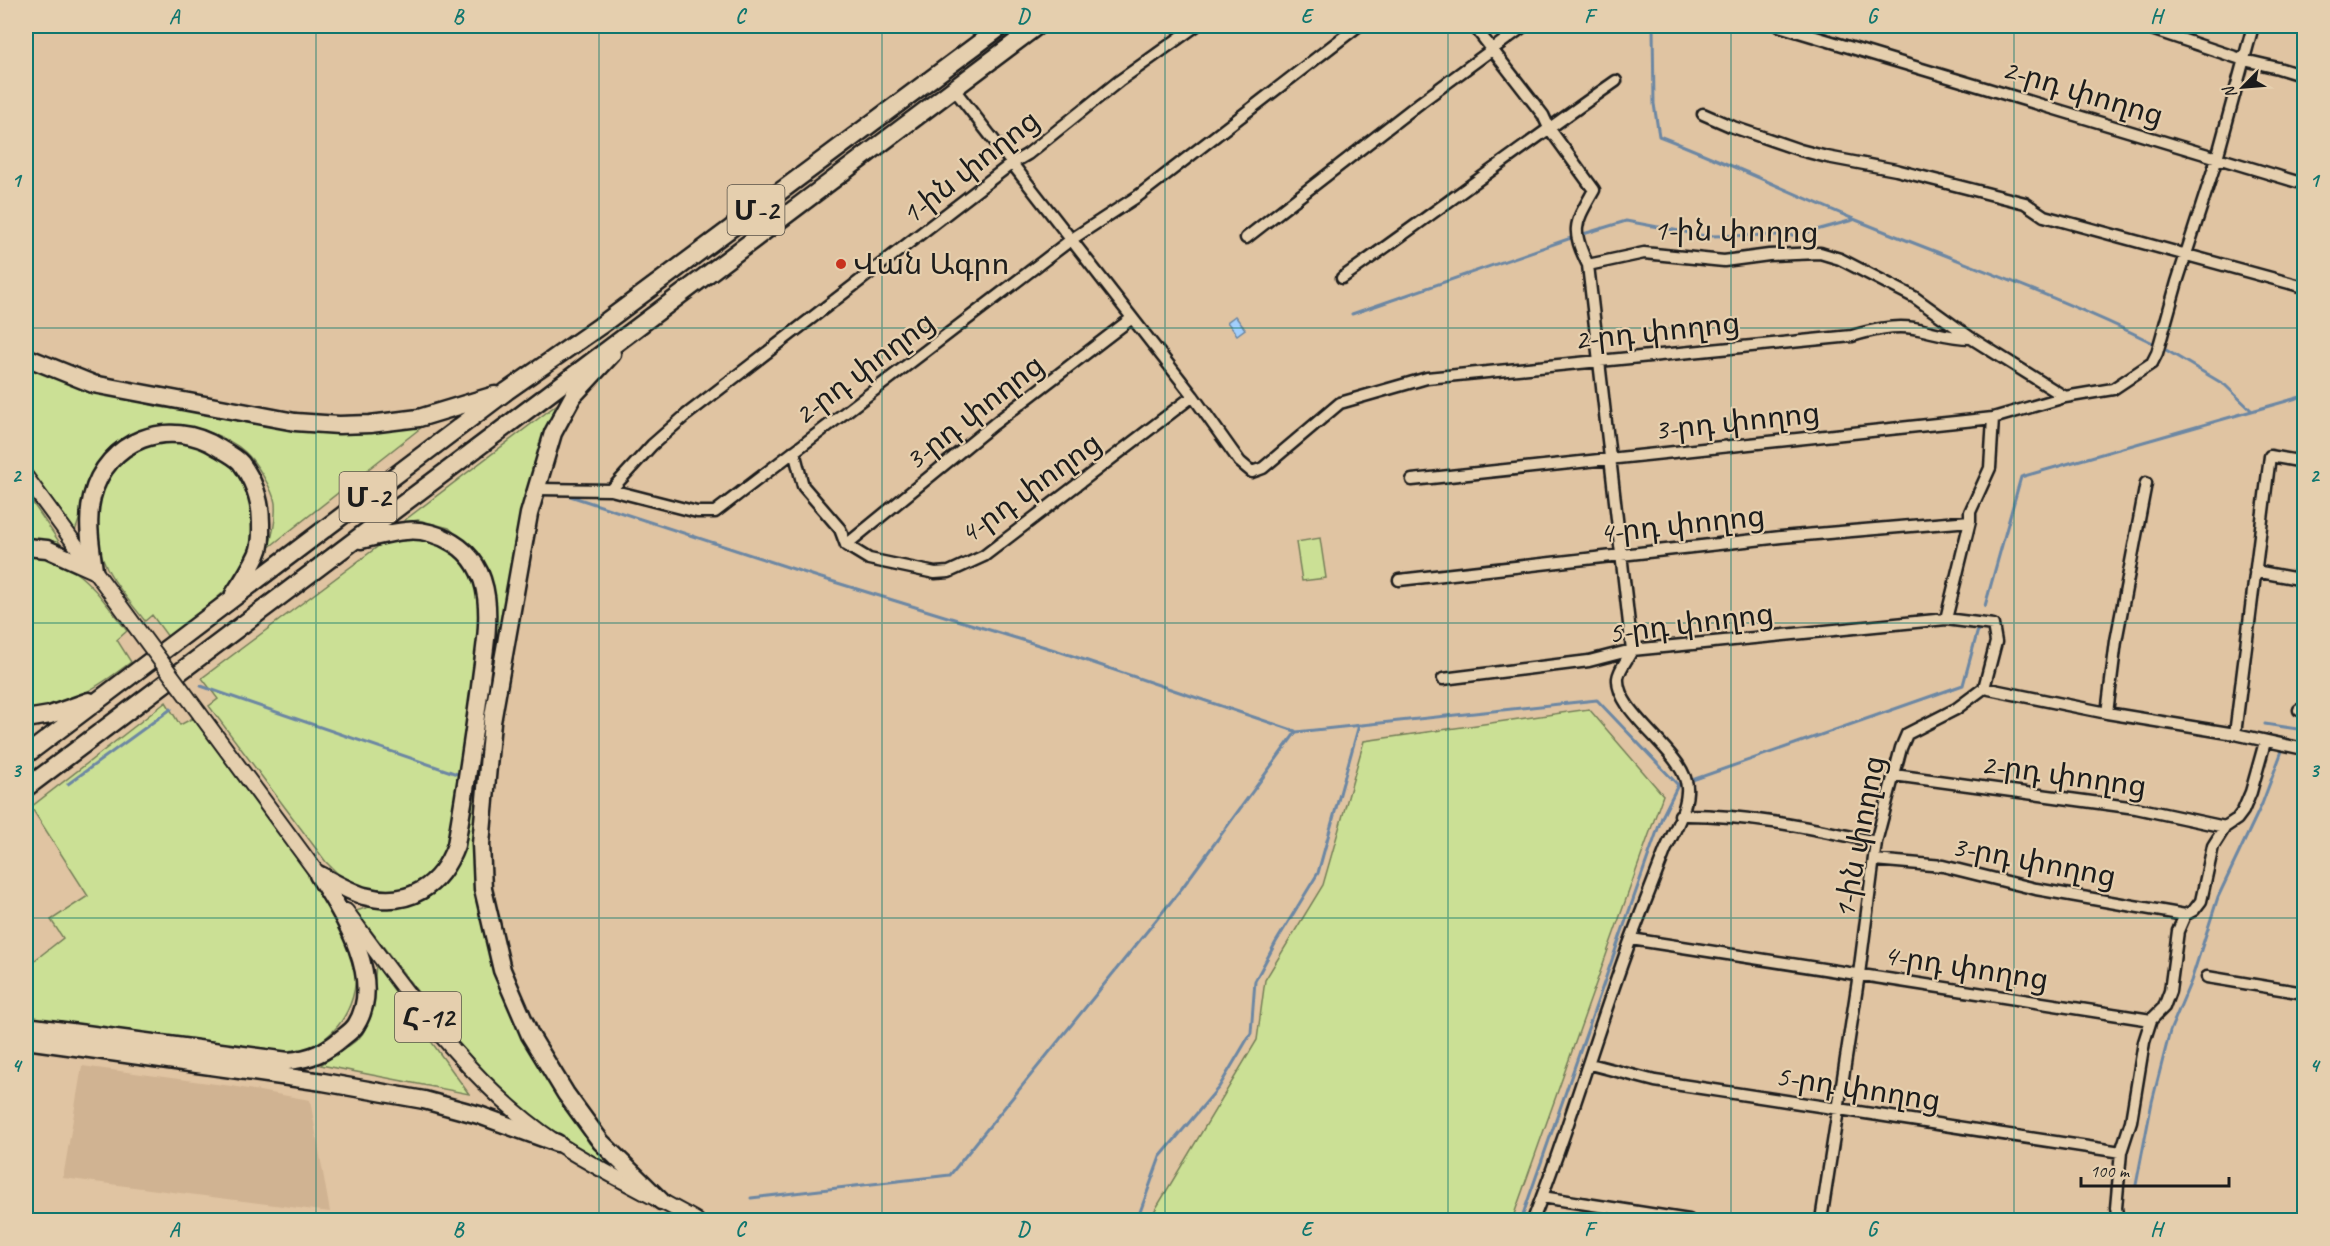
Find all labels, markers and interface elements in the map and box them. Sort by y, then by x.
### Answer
text: A [169,4,181,29]
text: B [453,4,465,29]
text: C [735,4,747,29]
text: D [1017,4,1031,29]
text: E [1301,4,1315,29]
text: F [1584,4,1598,29]
text: G [1867,4,1880,29]
text: H [2150,4,2165,29]
street label: 2-րդ փողոց [1998,49,2168,135]
north arrow [2213,57,2273,117]
text: N [2218,81,2241,102]
street label: 1-ին փողոց [893,101,1047,233]
text: 1 [12,168,23,193]
text: 1 [2310,168,2321,193]
road number: Մ-2 [728,185,784,235]
street label: 1-ին փողոց [1653,211,1819,251]
place label: Վան Ագրո [853,245,1009,283]
marker: Վան Ագրո [834,257,848,271]
street label: 2-րդ փողոց [786,303,942,433]
street label: 2-րդ փողոց [1572,303,1742,359]
street label: 3-րդ փողոց [897,346,1051,478]
street label: 3-րդ փողոց [1652,393,1822,449]
street label: 4-րդ փողոց [951,424,1109,552]
text: 2 [12,463,23,488]
text: 2 [2310,463,2321,488]
road number: Մ-2 [340,472,397,522]
street label: 4-րդ փողոց [1597,496,1767,552]
street label: 5-րդ փողոց [1606,594,1776,652]
street label: 2-րդ փողոց [1979,745,2149,805]
street label: 1-ին փողոց [1825,752,1893,922]
text: 3 [12,758,23,783]
text: 3 [2310,758,2321,783]
street label: 3-րդ փողոց [1949,826,2119,896]
street label: 4-րդ փողոց [1881,935,2051,999]
road number: Հ-12 [395,992,461,1042]
text: 4 [12,1053,24,1078]
text: 4 [2310,1053,2322,1078]
street label: 5-րդ փողոց [1773,1056,1943,1120]
scale bar [2081,1150,2230,1188]
text: 100 m [2090,1160,2131,1182]
text: A [169,1217,181,1242]
text: B [453,1217,465,1242]
text: C [735,1217,747,1242]
text: D [1017,1217,1031,1242]
text: E [1301,1217,1315,1242]
text: F [1584,1217,1598,1242]
text: G [1867,1217,1880,1242]
text: H [2150,1217,2165,1242]

